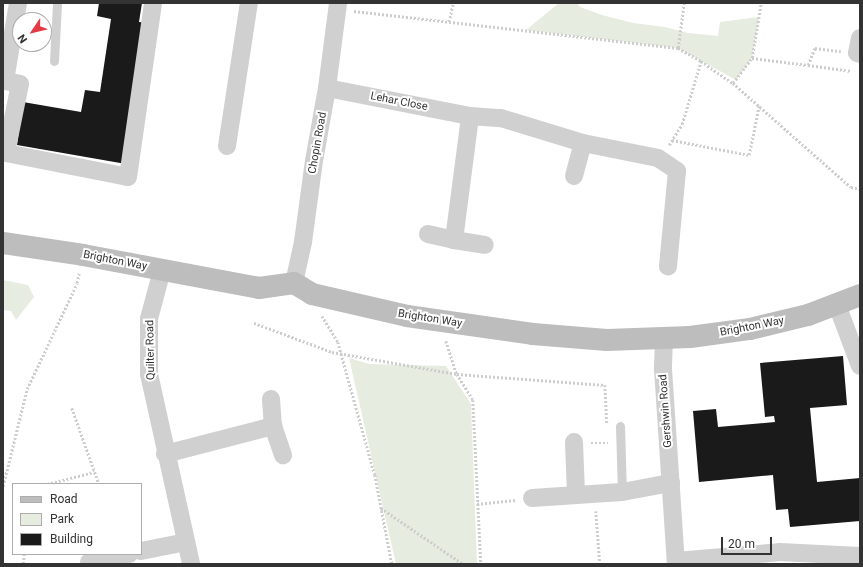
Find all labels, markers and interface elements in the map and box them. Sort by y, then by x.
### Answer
north arrow [12,12,52,52]
text: N [15,32,30,46]
street label: Lehar Close [369,90,429,114]
street label: Chopin Road [306,111,330,175]
street label: Brighton Way [82,248,148,274]
street label: Brighton Way [397,307,463,331]
street label: Brighton Way [719,314,785,340]
street label: Quilter Road [144,320,158,380]
street label: Gershwin Road [657,374,675,448]
legend [12,483,142,555]
text: Road [50,492,78,506]
text: Park [50,512,74,526]
scale bar [723,529,774,555]
text: Building [50,532,93,546]
text: 20 m [728,537,755,551]

